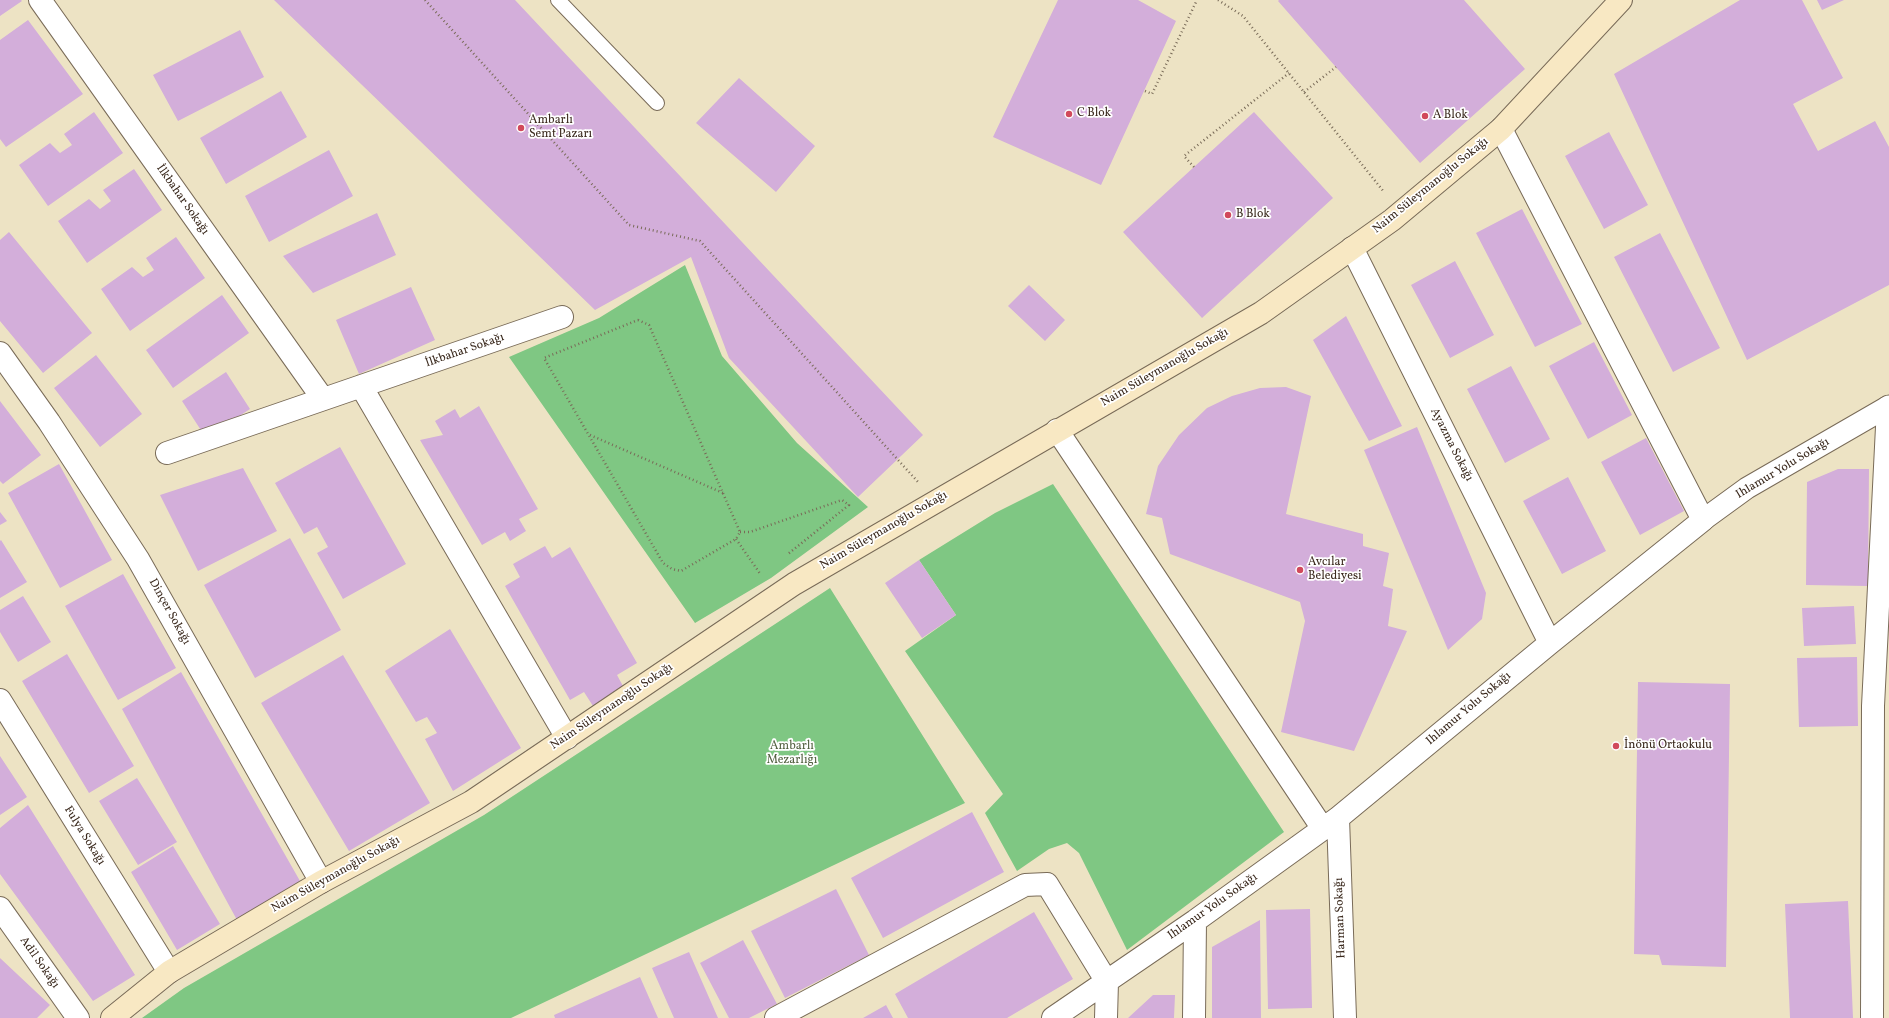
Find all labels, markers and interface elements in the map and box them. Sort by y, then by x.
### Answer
place label: C Blok [1077,107,1111,121]
marker: C Blok [1064,109,1074,119]
place label: A Blok [1433,109,1468,123]
marker: A Blok [1420,111,1430,121]
place label: Ambarlı Semt Pazarı [529,114,592,142]
marker: Ambarlı Semt Pazarı [516,123,526,133]
street label: Naim Süleymanoğlu Sokağı [1370,135,1492,237]
street label: İlkbahar Sokağı [152,162,212,238]
place label: B Blok [1236,208,1270,222]
marker: B Blok [1223,210,1233,220]
street label: Naim Süleymanoğlu Sokağı [1099,326,1231,410]
street label: İlkbahar Sokağı [424,331,506,371]
street label: Ayazma Sokağı [1426,406,1476,484]
street label: Ihlamur Yolu Sokağı [1734,435,1832,503]
street label: Naim Süleymanoğlu Sokağı [818,489,950,573]
place label: Avcılar Belediyesi [1308,556,1362,584]
marker: Avcılar Belediyesi [1295,565,1305,575]
street label: Dinçer Sokağı [145,577,193,647]
street label: Naim Süleymanoğlu Sokağı [548,661,676,753]
street label: Ihlamur Yolu Sokağı [1424,669,1514,749]
place label: İnönü Ortaokulu [1624,739,1712,753]
park label: Ambarlı Mezarlığı [767,740,817,768]
marker: İnönü Ortaokulu [1611,741,1621,751]
street label: Fulya Sokağı [60,804,108,868]
street label: Naim Süleymanoğlu Sokağı [269,834,403,916]
street label: Ihlamur Yolu Sokağı [1165,871,1261,943]
street label: Harman Sokağı [1332,877,1350,959]
street label: Adil Sokağı [16,934,62,992]

